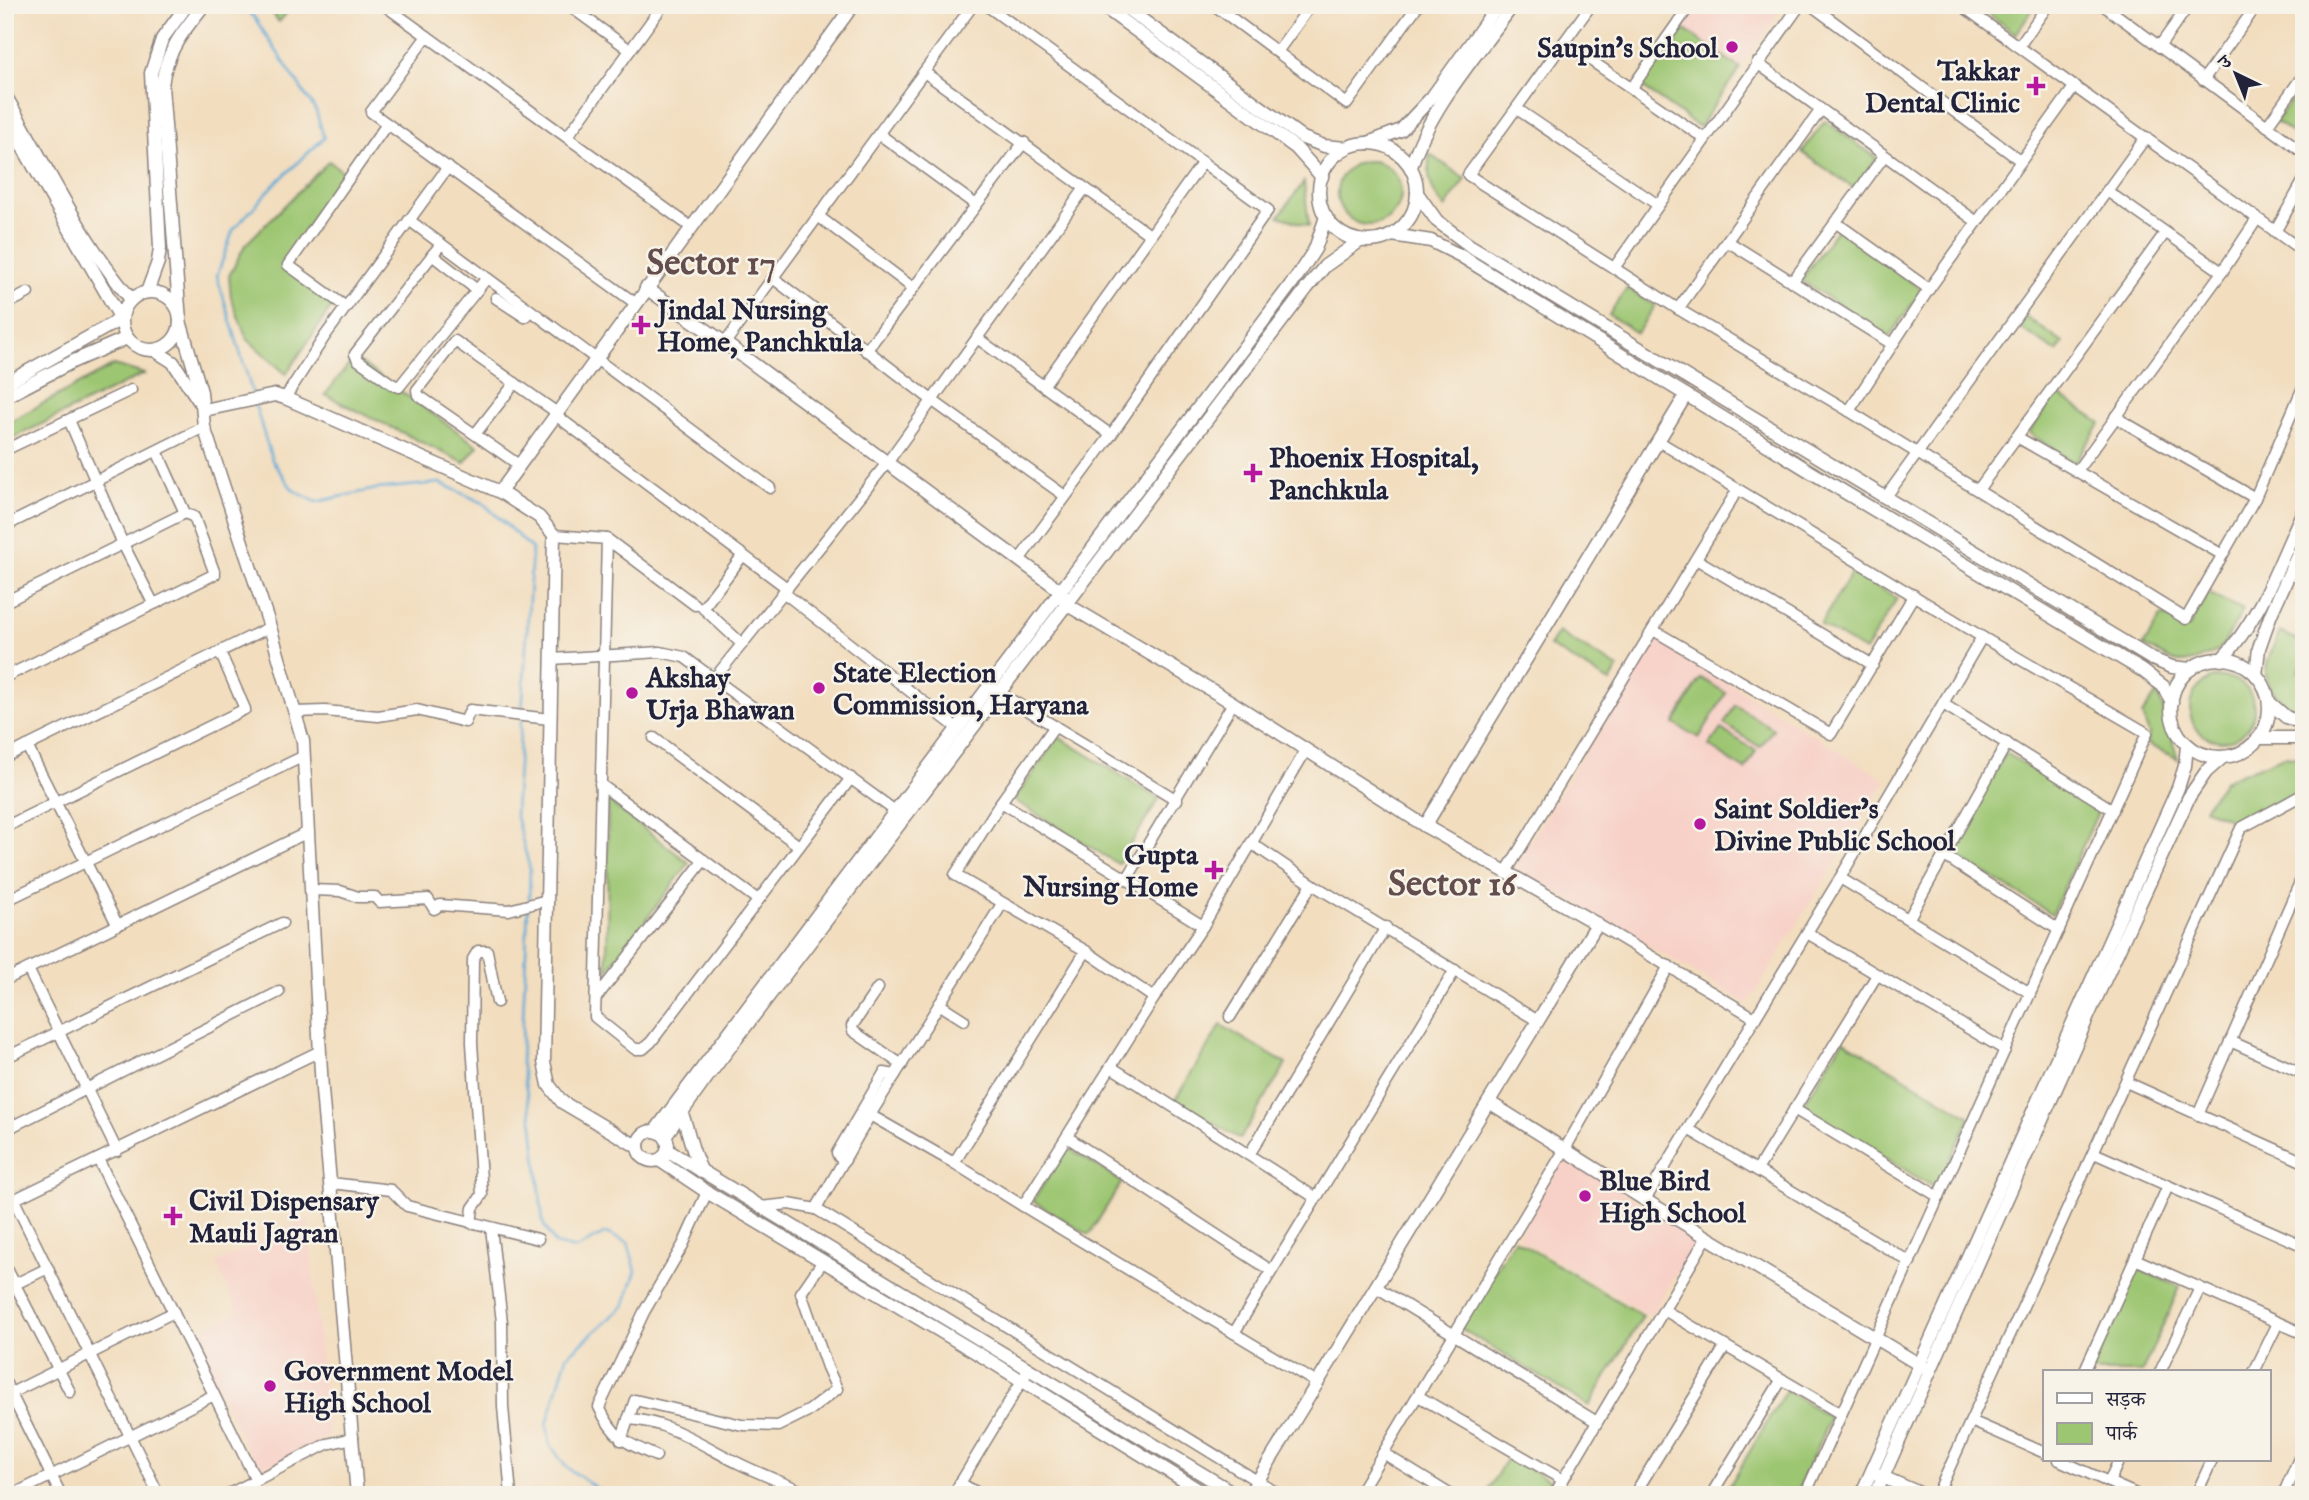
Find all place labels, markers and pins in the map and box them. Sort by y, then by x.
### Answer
place label: Saupin's School [1537,32,1719,67]
marker: Saupin's School [1724,39,1740,55]
place label: Takkar Dental Clinic [1865,55,2021,122]
marker: Takkar Dental Clinic [2026,76,2046,96]
place label: Jindal Nursing Home, Panchkula [653,294,864,361]
marker: Jindal Nursing Home, Panchkula [631,315,651,335]
place label: Phoenix Hospital, Panchkula [1269,442,1479,509]
marker: Phoenix Hospital, Panchkula [1243,463,1263,483]
place label: State Election Commission, Haryana [833,657,1089,724]
place label: Akshay Urja Bhawan [645,662,795,729]
marker: State Election Commission, Haryana [811,680,827,696]
marker: Akshay Urja Bhawan [624,685,640,701]
place label: Saint Soldier’s Divine Public School [1714,793,1957,860]
marker: Saint Soldier’s Divine Public School [1692,816,1708,832]
place label: Gupta Nursing Home [1022,839,1199,906]
marker: Gupta Nursing Home [1204,860,1224,880]
place label: Blue Bird High School [1599,1165,1747,1232]
place label: Civil Dispensary Mauli Jagran [189,1185,380,1252]
marker: Blue Bird High School [1577,1188,1593,1204]
marker: Civil Dispensary Mauli Jagran [163,1206,183,1226]
place label: Government Model High School [284,1355,514,1422]
marker: Government Model High School [262,1378,278,1394]

